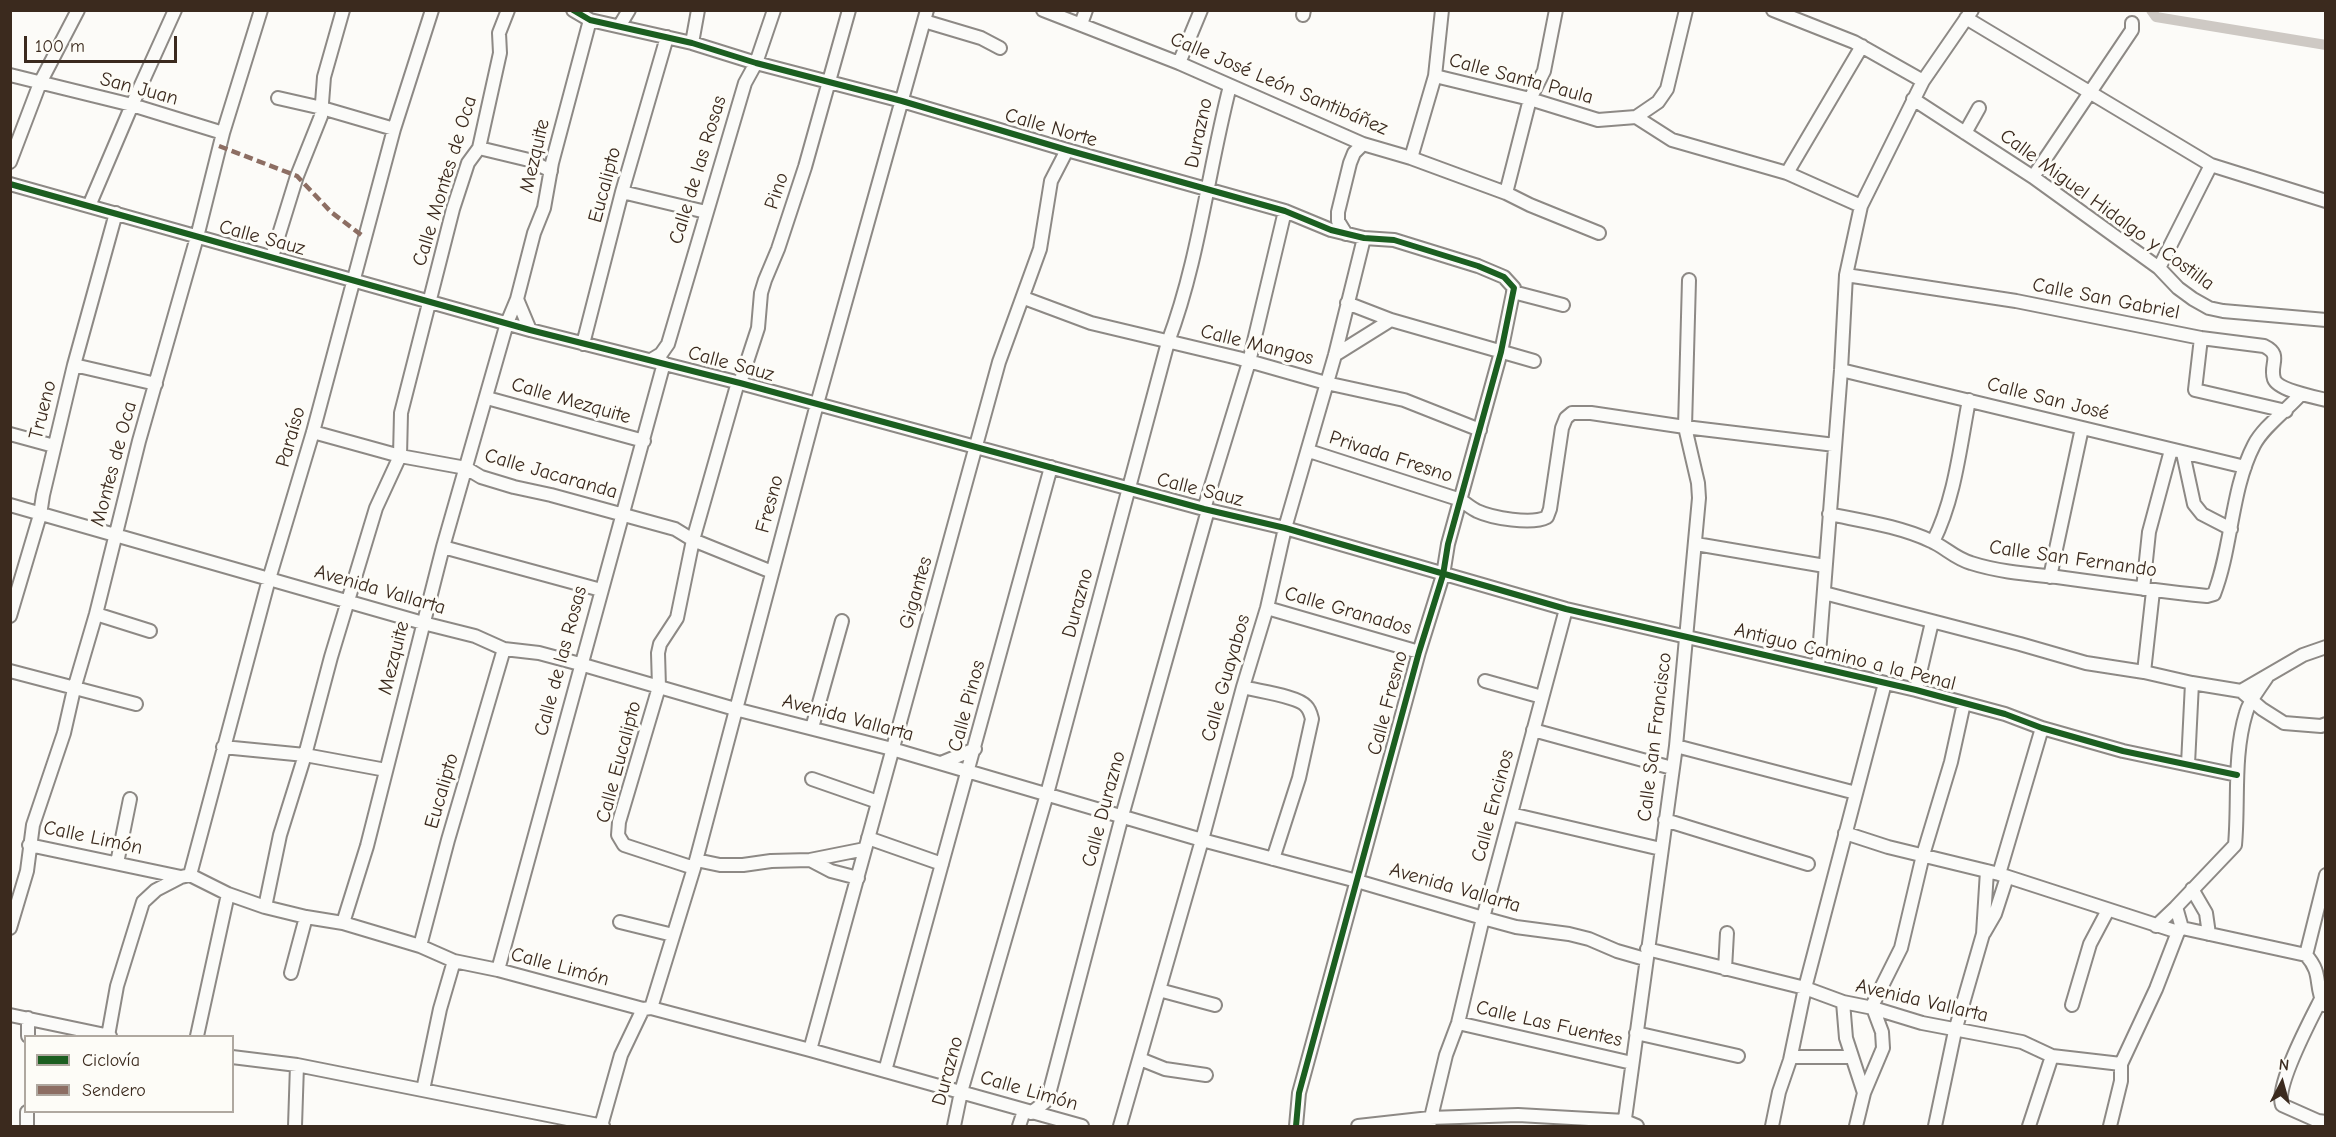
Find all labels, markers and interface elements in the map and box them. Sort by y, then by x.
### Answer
scale bar [27,24,180,62]
street label: Calle José León Santibáñez [1167,27,1391,141]
text: 100 m [35,36,85,57]
street label: Calle Santa Paula [1446,48,1596,110]
street label: San Juan [97,67,181,111]
street label: Calle Montes de Oca [408,93,482,269]
street label: Calle de las Rosas [664,93,732,247]
street label: Durazno [1180,96,1218,170]
street label: Calle Norte [1002,103,1100,153]
street label: Mezquite [515,117,555,195]
street label: Calle Miguel Hidalgo y Costilla [1995,124,2219,296]
street label: Eucalipto [583,145,627,225]
street label: Pino [760,170,794,212]
street label: Calle Sauz [216,215,308,261]
street label: Calle San Gabriel [2030,273,2182,325]
street label: Calle Mangos [1198,319,1316,371]
street label: Calle Sauz [685,341,777,387]
street label: Calle Mezquite [508,372,634,430]
street label: Calle San José [1984,372,2112,426]
street label: Trueno [24,378,62,442]
street label: Montes de Oca [86,399,142,529]
street label: Paraíso [271,404,311,470]
street label: Privada Fresno [1326,426,1456,488]
street label: Calle Jacaranda [482,444,620,504]
street label: Calle Sauz [1154,468,1246,512]
street label: Fresno [751,472,789,536]
street label: Calle San Fernando [1988,535,2158,583]
street label: Gigantes [894,554,938,632]
street label: Avenida Vallarta [312,560,448,620]
street label: Durazno [1057,566,1099,640]
street label: Calle Granados [1282,581,1414,641]
street label: Calle de las Rosas [529,583,593,739]
street label: Calle Guayabos [1196,612,1256,744]
street label: Antiguo Camino a la Penal [1732,618,1958,696]
street label: Mezquite [373,619,415,697]
street label: Calle Fresno [1363,648,1413,758]
street label: Calle San Francisco [1633,651,1677,823]
street label: Calle Pinos [943,658,991,754]
street label: Avenida Vallarta [780,689,916,747]
street label: Calle Eucalipto [591,698,647,826]
street label: Calle Encinos [1467,747,1519,865]
street label: Calle Durazno [1077,748,1131,870]
street label: Eucalipto [420,751,464,831]
street label: Calle Limón [41,816,145,860]
street label: Avenida Vallarta [1387,858,1523,918]
street label: Calle Limón [508,942,612,992]
street label: Avenida Vallarta [1853,974,1991,1028]
street label: Calle Las Fuentes [1474,996,1624,1052]
street label: Durazno [927,1034,969,1108]
legend [24,1035,234,1113]
text: Ciclovía [82,1050,140,1071]
north arrow [2252,1053,2312,1113]
text: N [2278,1056,2290,1075]
street label: Calle Limón [977,1066,1081,1116]
text: Sendero [82,1080,146,1101]

